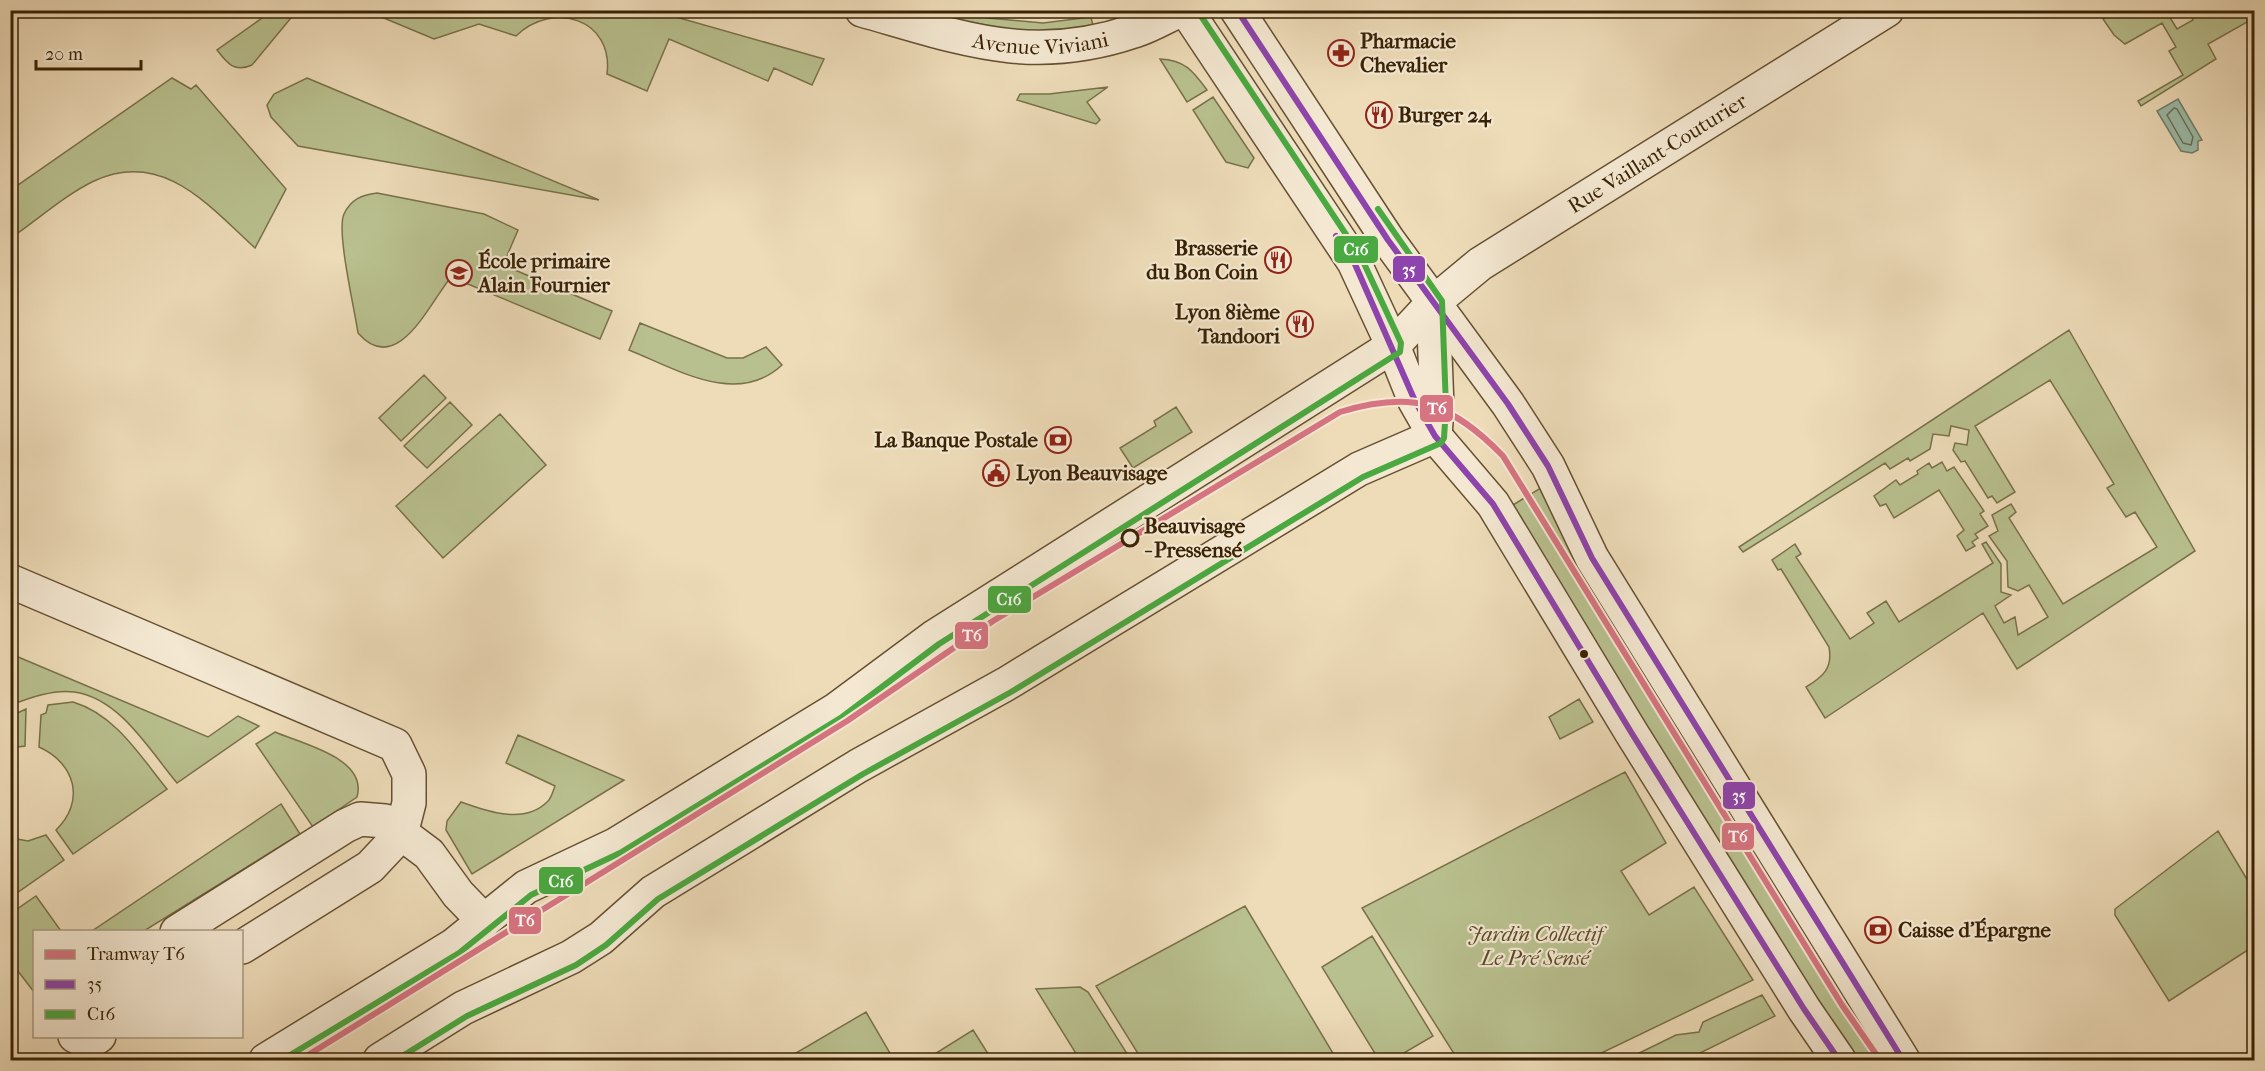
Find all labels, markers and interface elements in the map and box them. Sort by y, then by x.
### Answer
street label: Avenue Viviani [969,27,1111,59]
place label: Pharmacie Chevalier [1360,29,1457,77]
scale bar [36,33,141,71]
pharmacy icon: Pharmacie Chevalier [1326,38,1356,68]
text: 20 m [45,44,83,65]
street label: Rue Vaillant-Couturier [1563,89,1751,218]
restaurant icon: Burger 24 [1364,100,1394,130]
place label: Burger 24 [1398,103,1492,128]
line badge: C16 [1333,235,1379,264]
place label: Brasserie du Bon Coin [1146,236,1259,284]
text: C16 [1343,240,1369,259]
restaurant icon: Brasserie du Bon Coin [1263,245,1293,275]
place label: École primaire Alain Fournier [476,248,611,297]
line badge: 35 [1392,255,1426,283]
school or university icon: École primaire Alain Fournier [444,258,474,288]
text: 35 [1402,260,1416,280]
place label: Lyon 8ième Tandoori [1175,300,1281,348]
restaurant icon: Lyon 8ième Tandoori [1285,309,1315,339]
line badge: T6 [1419,394,1454,423]
text: T6 [1426,399,1447,418]
bank icon: La Banque Postale [1043,425,1073,455]
place label: La Banque Postale [874,428,1039,452]
public building icon: Lyon Beauvisage [981,458,1011,488]
place label: Lyon Beauvisage [1016,461,1168,485]
place label: Beauvisage - Pressensé [1144,514,1246,562]
marker: Beauvisage - Pressensé [1121,529,1139,547]
line badge: C16 [987,585,1032,614]
text: C16 [996,590,1022,609]
line badge: T6 [954,621,989,650]
text: T6 [961,626,982,645]
unlabelled marker [1578,648,1590,660]
line badge: 35 [1722,781,1756,810]
text: 35 [1732,786,1746,806]
line badge: T6 [1721,822,1755,851]
text: T6 [1727,827,1748,846]
line badge: C16 [538,866,584,895]
text: C16 [548,872,574,891]
line badge: T6 [508,906,542,935]
text: T6 [514,911,535,930]
bank icon: Caisse d'Épargne [1863,915,1893,945]
place label: Caisse d'Épargne [1898,917,2052,942]
park label: Jardin Collectif Le Pré Sensé [1467,922,1608,970]
legend [33,930,243,1038]
text: Tramway T6 [87,944,185,965]
text: 35 [87,974,102,995]
text: C16 [87,1004,115,1025]

